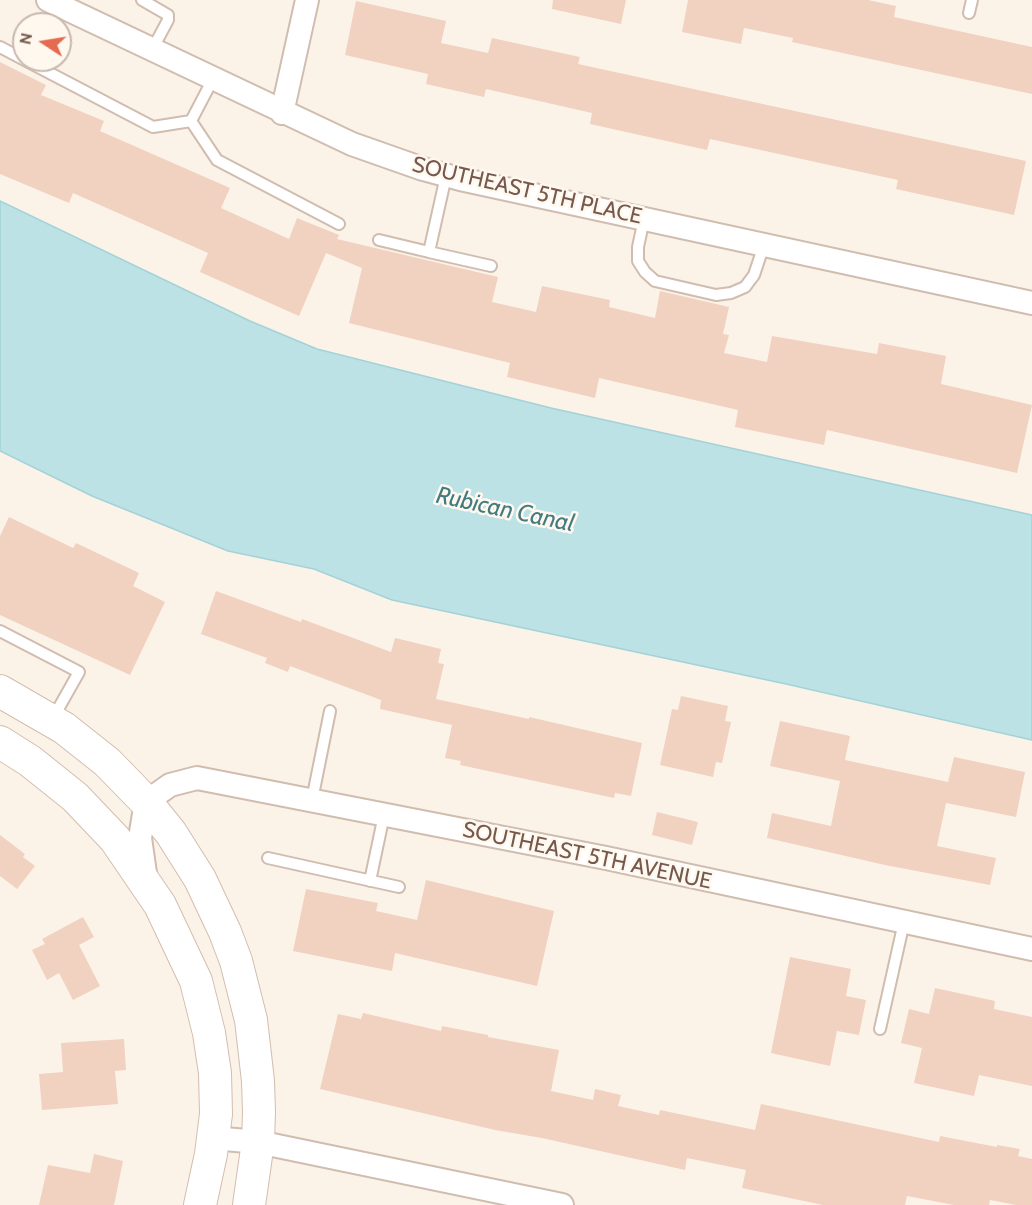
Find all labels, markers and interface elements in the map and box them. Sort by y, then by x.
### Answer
north arrow [12,12,72,72]
text: N [15,31,36,46]
street label: SOUTHEAST 5TH PLACE [410,152,644,230]
water label: Rubican Canal [433,481,577,539]
street label: SOUTHEAST 5TH AVENUE [460,817,714,895]

